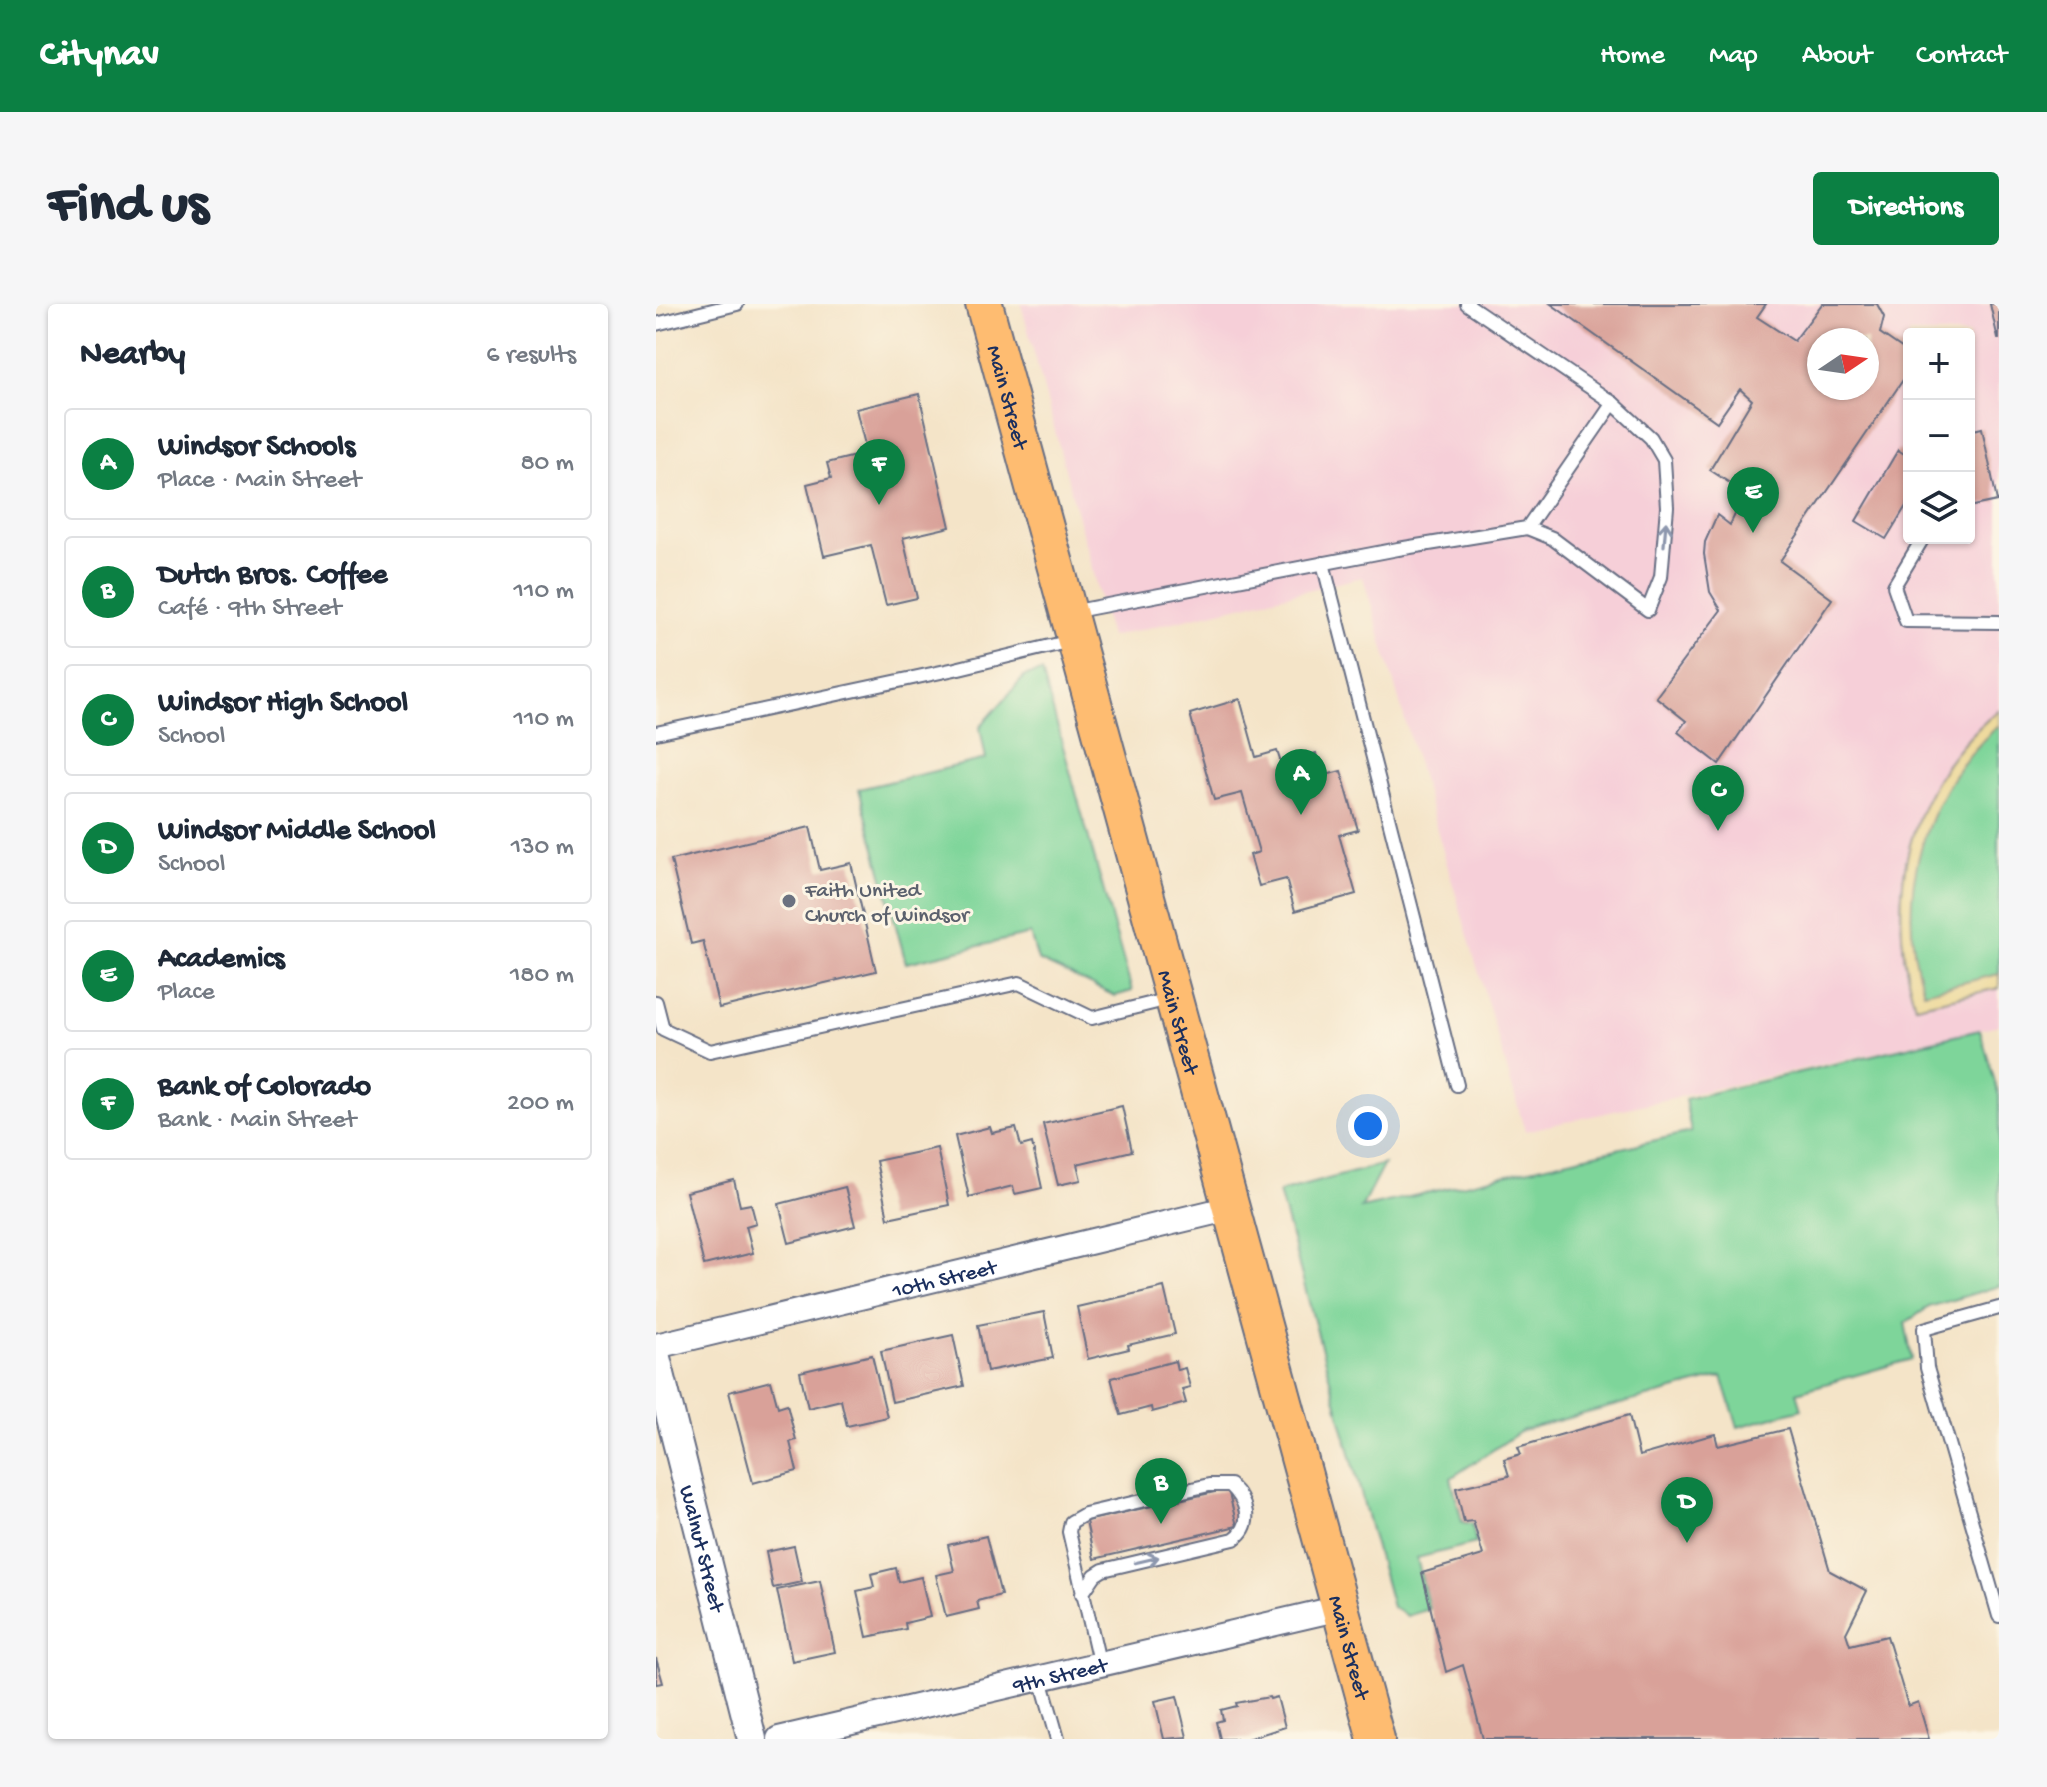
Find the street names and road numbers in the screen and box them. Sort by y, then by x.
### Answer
street label: Main Street [979,343,1033,454]
street label: Main Street [1150,968,1203,1080]
street label: 10th Street [889,1255,1001,1306]
street label: Walnut Street [672,1483,729,1617]
street label: Main Street [1320,1593,1374,1705]
street label: 9th Street [1010,1653,1112,1701]

